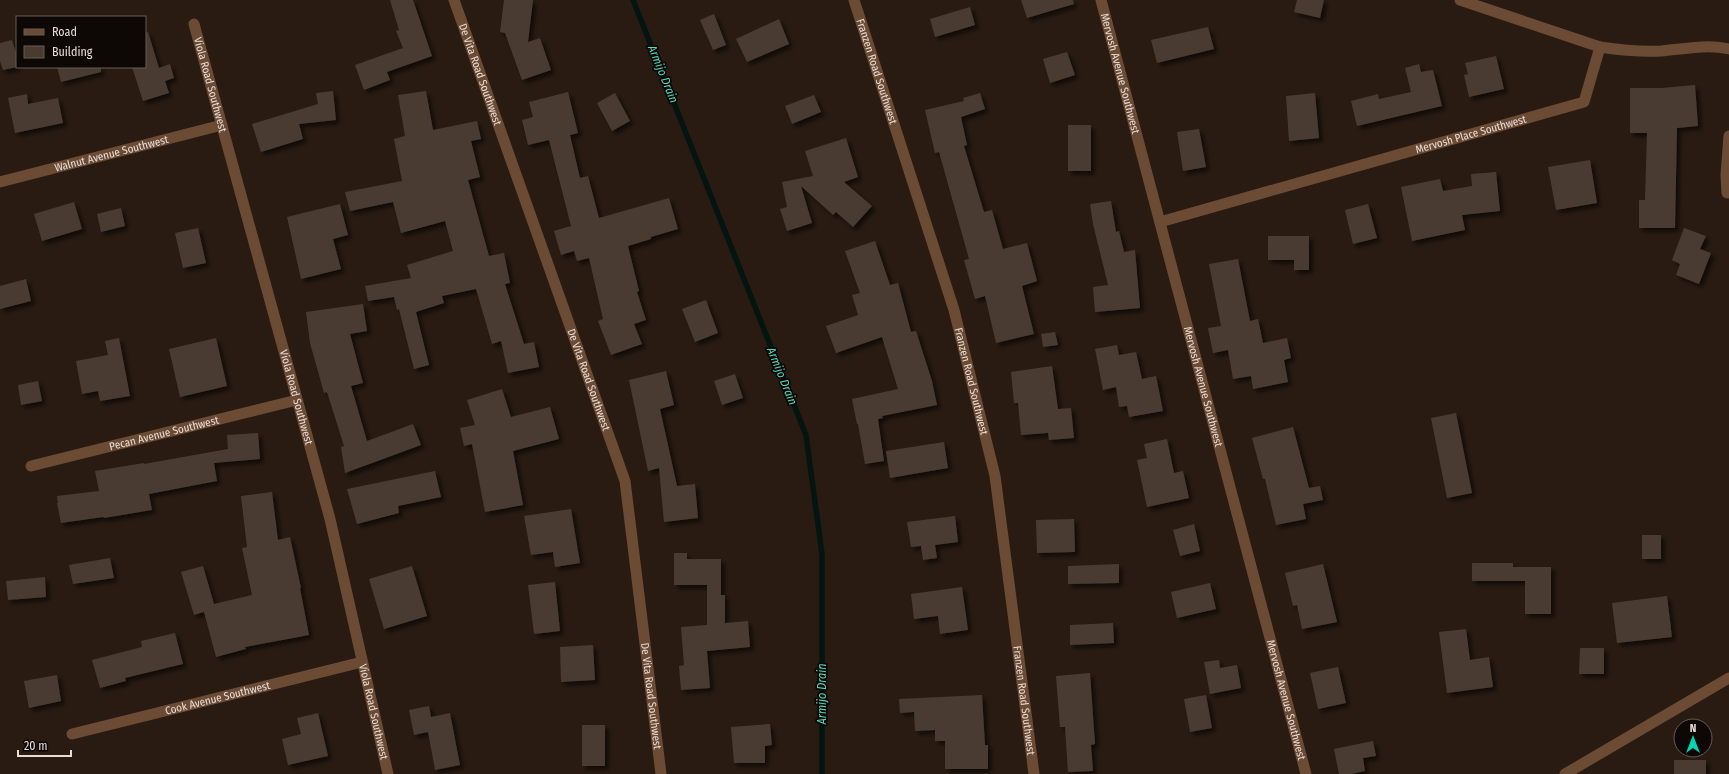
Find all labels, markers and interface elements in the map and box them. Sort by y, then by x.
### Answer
street label: Mervosh Avenue Southwest [1098,12,1142,136]
legend [16,16,146,68]
street label: Franzen Road Southwest [853,17,900,126]
street label: De Vita Road Southwest [456,22,504,128]
text: Road [52,25,77,39]
street label: Viola Road Southwest [191,36,230,134]
water label: Armijo Drain [645,42,681,105]
text: Building [52,45,93,59]
street label: Mervosh Place Southwest [1414,113,1528,156]
street label: Walnut Avenue Southwest [53,133,170,175]
street label: Mervosh Avenue Southwest [1181,325,1225,449]
street label: Franzen Road Southwest [952,326,991,437]
street label: De Vita Road Southwest [564,327,613,433]
water label: Armijo Drain [764,344,800,407]
street label: Viola Road Southwest [277,348,315,447]
street label: Pecan Avenue Southwest [108,414,221,453]
street label: Mervosh Avenue Southwest [1264,638,1308,762]
street label: De Vita Road Southwest [638,642,664,750]
street label: Franzen Road Southwest [1010,645,1038,756]
street label: Viola Road Southwest [356,663,391,761]
water label: Armijo Drain [815,663,829,726]
street label: Cook Avenue Southwest [164,679,272,718]
north arrow [1673,718,1713,758]
text: N [1690,722,1696,735]
scale bar [18,732,71,758]
text: 20 m [24,739,48,753]

